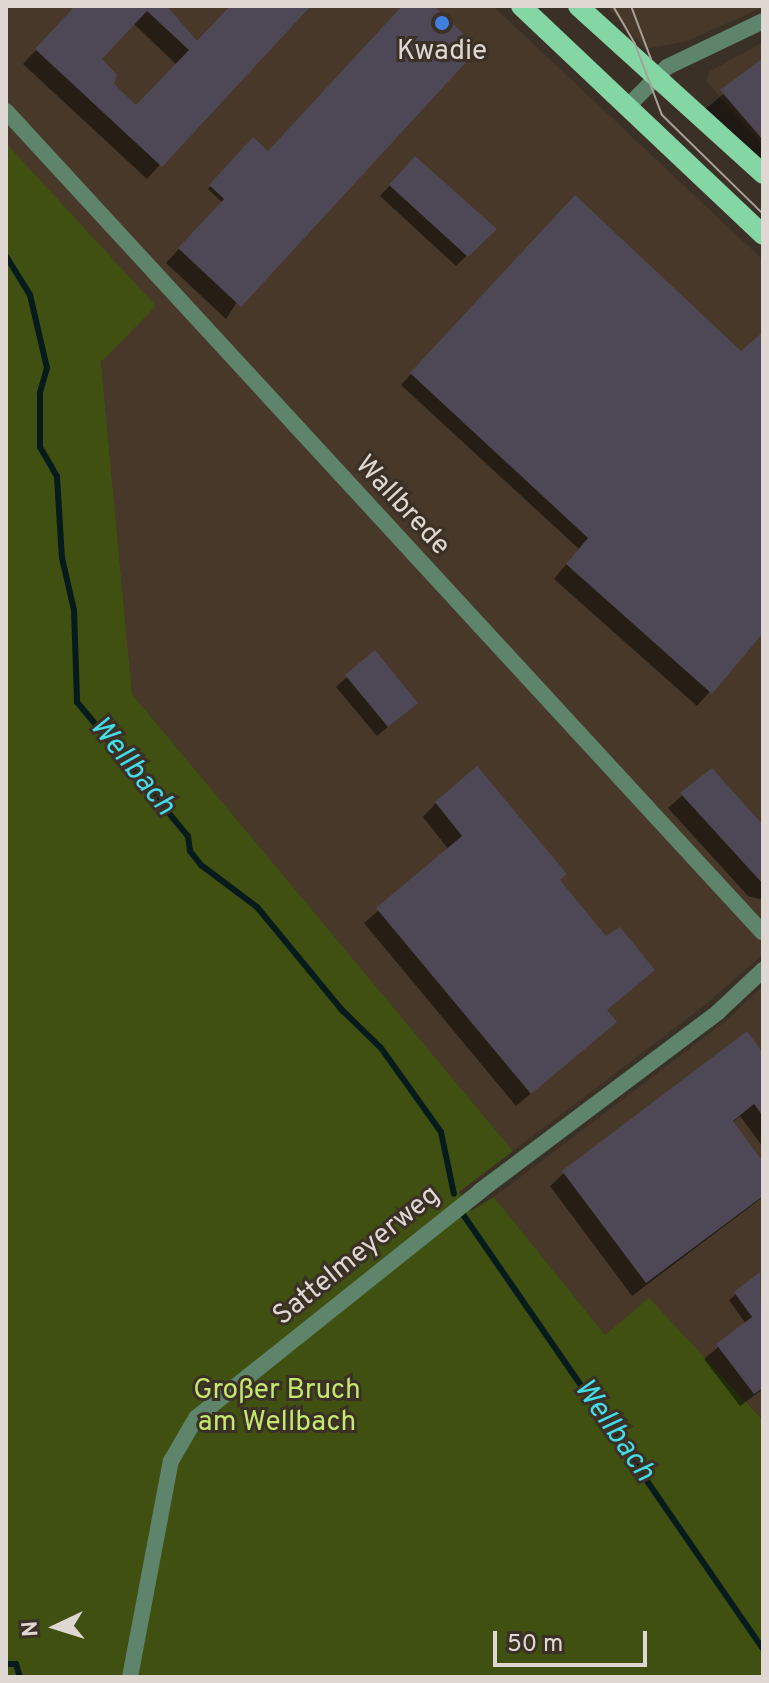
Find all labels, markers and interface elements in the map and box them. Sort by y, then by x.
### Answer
marker: Kwadie [433,14,451,32]
place label: Kwadie [397,35,487,69]
street label: Wallbrede [347,449,457,563]
water label: Wellbach [80,710,182,824]
street label: Sattelmeyerweg [267,1179,447,1333]
water label: Wellbach [565,1373,661,1489]
park label: Großer Bruch am Wellbach [193,1374,361,1440]
north arrow [16,1587,96,1667]
scale bar [497,1615,651,1665]
text: N [18,1620,46,1638]
text: 50 m [507,1630,563,1660]

